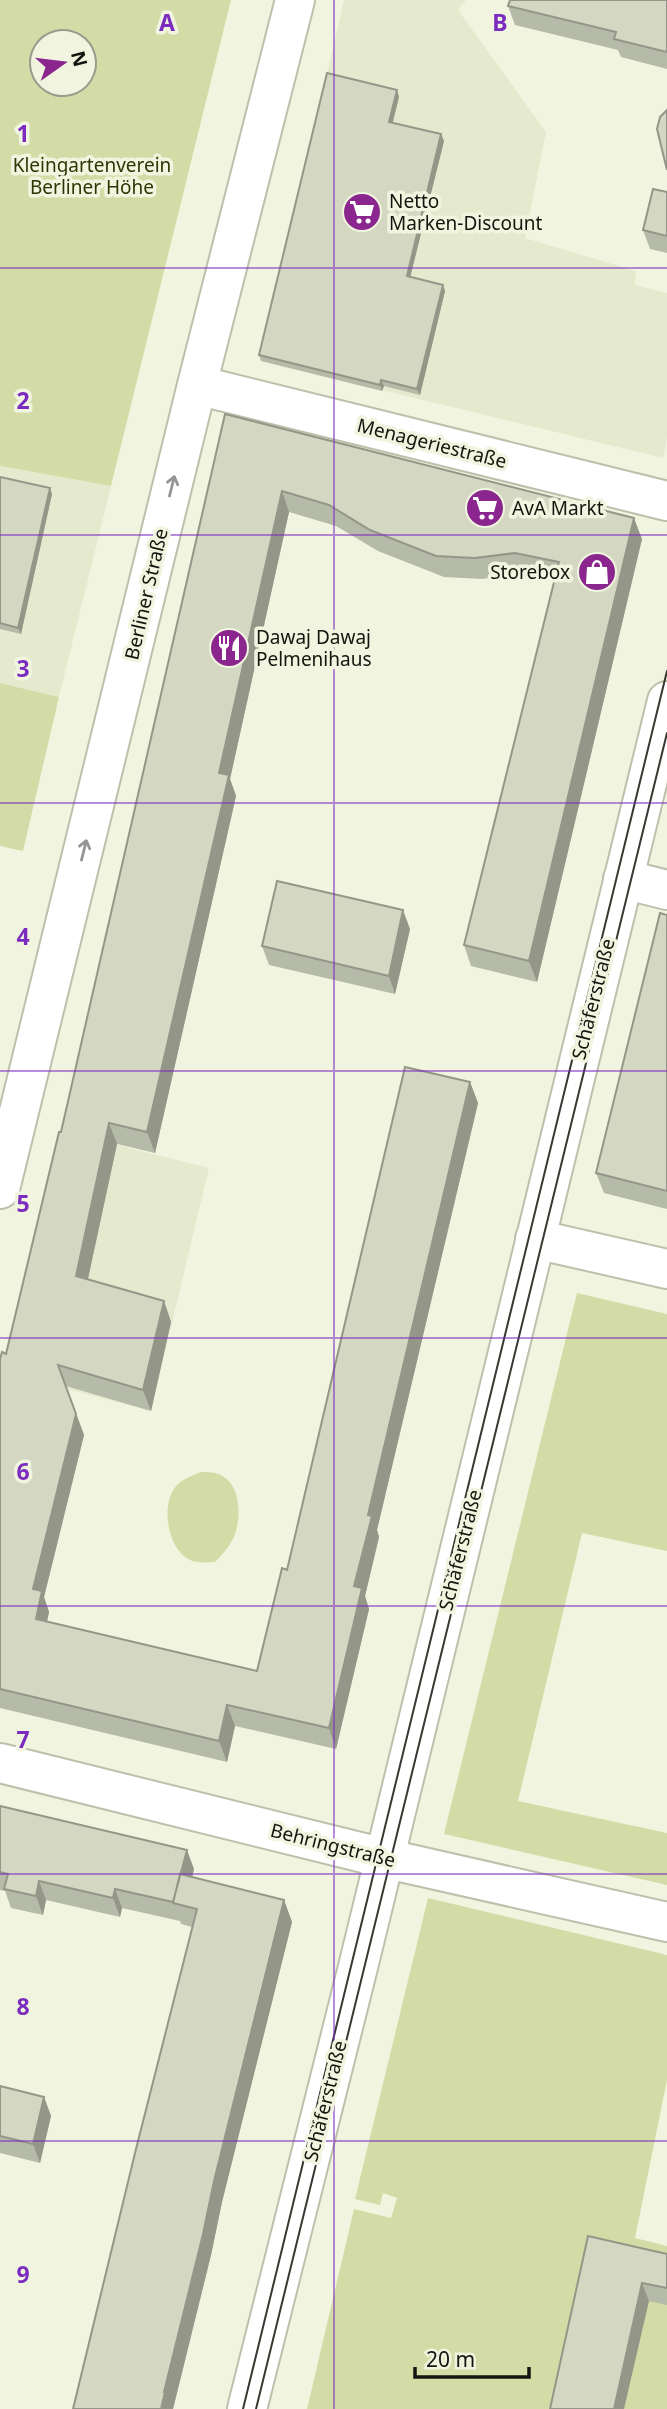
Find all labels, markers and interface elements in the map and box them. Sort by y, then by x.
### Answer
text: A [159,6,175,38]
text: B [492,6,508,38]
north arrow [28,28,98,98]
text: N [65,48,94,70]
text: 1 [16,117,30,149]
park label: Kleingartenverein Berliner Höhe [13,152,171,200]
place label: Netto Marken-Discount [389,188,542,236]
supermarket icon: Netto Marken-Discount [341,191,383,233]
text: 2 [16,384,30,416]
street label: Menageriestraße [355,412,509,474]
one-way arrow [166,475,180,498]
supermarket icon: AvA Markt [464,487,506,529]
place label: AvA Markt [512,495,604,521]
street label: Berliner Straße [118,526,174,662]
shop icon: Storebox [576,551,618,593]
place label: Storebox [490,559,570,585]
place label: Dawaj Dawaj Pelmenihaus [256,624,371,672]
restaurant icon: Dawaj Dawaj Pelmenihaus [208,627,250,669]
text: 3 [16,652,30,684]
one-way arrow [78,839,91,862]
text: 4 [16,920,30,952]
street label: Schäferstraße [565,936,621,1062]
text: 5 [16,1187,30,1219]
text: 6 [16,1455,30,1487]
street label: Schäferstraße [432,1487,488,1613]
text: 7 [16,1723,30,1755]
street label: Behringstraße [268,1817,398,1873]
text: 8 [16,1990,30,2022]
street label: Schäferstraße [297,2038,353,2164]
text: 9 [16,2258,30,2290]
scale bar [415,2336,529,2380]
text: 20 m [426,2345,475,2373]

